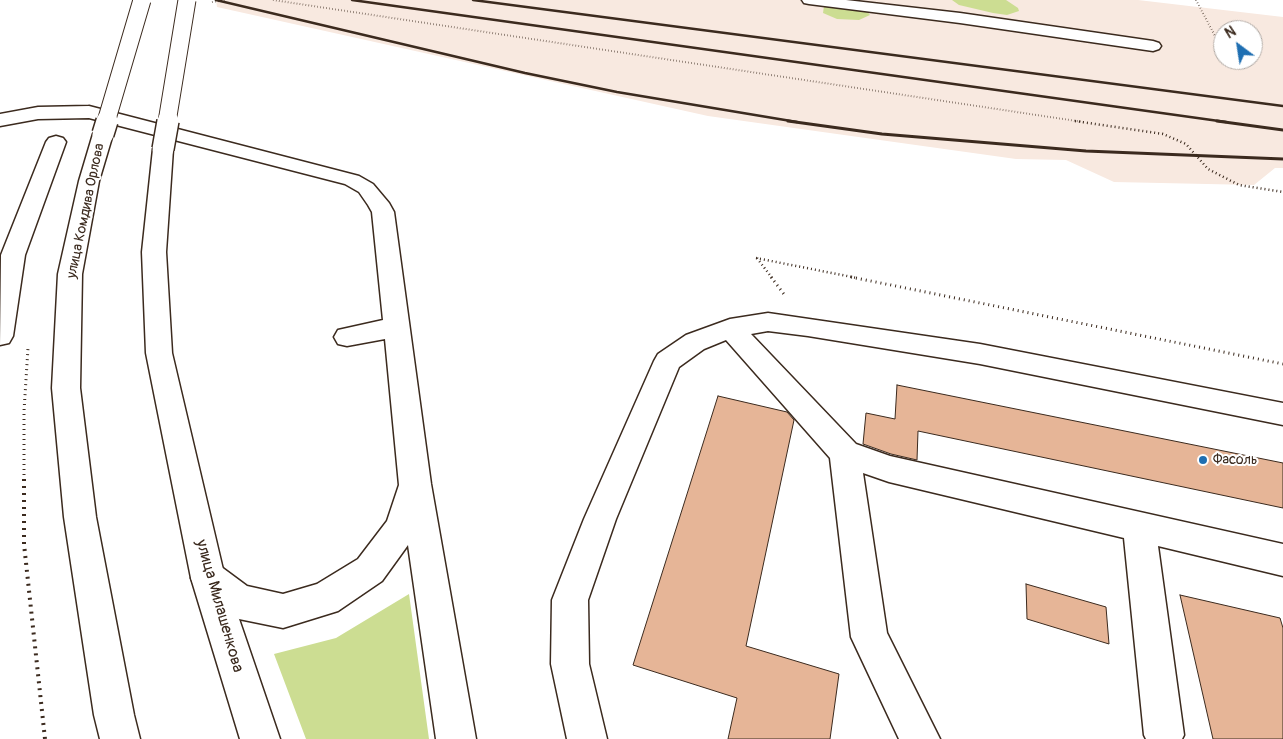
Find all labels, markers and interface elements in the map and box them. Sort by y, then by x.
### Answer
north arrow [1213,20,1263,70]
text: N [1222,23,1239,42]
street label: улица Комдива Орлова [63,142,109,280]
place label: Фасоль [1213,452,1257,468]
marker: Фасоль [1197,454,1209,466]
street label: улица Милашенкова [191,537,247,675]

